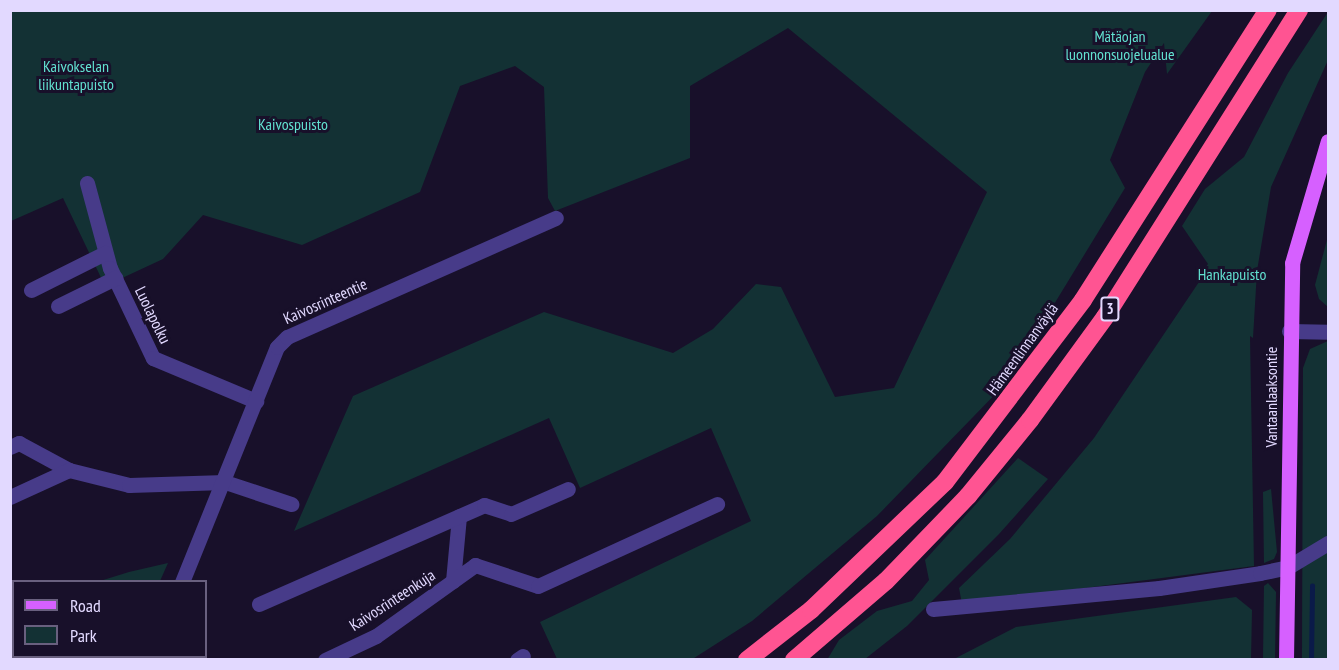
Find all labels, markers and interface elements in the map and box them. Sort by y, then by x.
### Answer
park label: Mätäojan luonnonsuojelualue [1065,26,1175,64]
park label: Kaivokselan liikuntapuisto [38,56,114,94]
park label: Kaivospuisto [258,114,328,134]
park label: Hankapuisto [1198,264,1266,284]
street label: Kaivosrinteentie [280,274,370,328]
street label: Luolapolku [131,283,175,347]
road number: 3 [1100,297,1120,321]
street label: Hämeenlinnanväylä [982,299,1062,399]
street label: Vantaanlaaksontie [1261,347,1281,447]
street label: Kaivosrinteenkuja [346,565,438,635]
legend [12,580,207,658]
text: Road [70,594,101,617]
text: Park [70,624,97,647]

